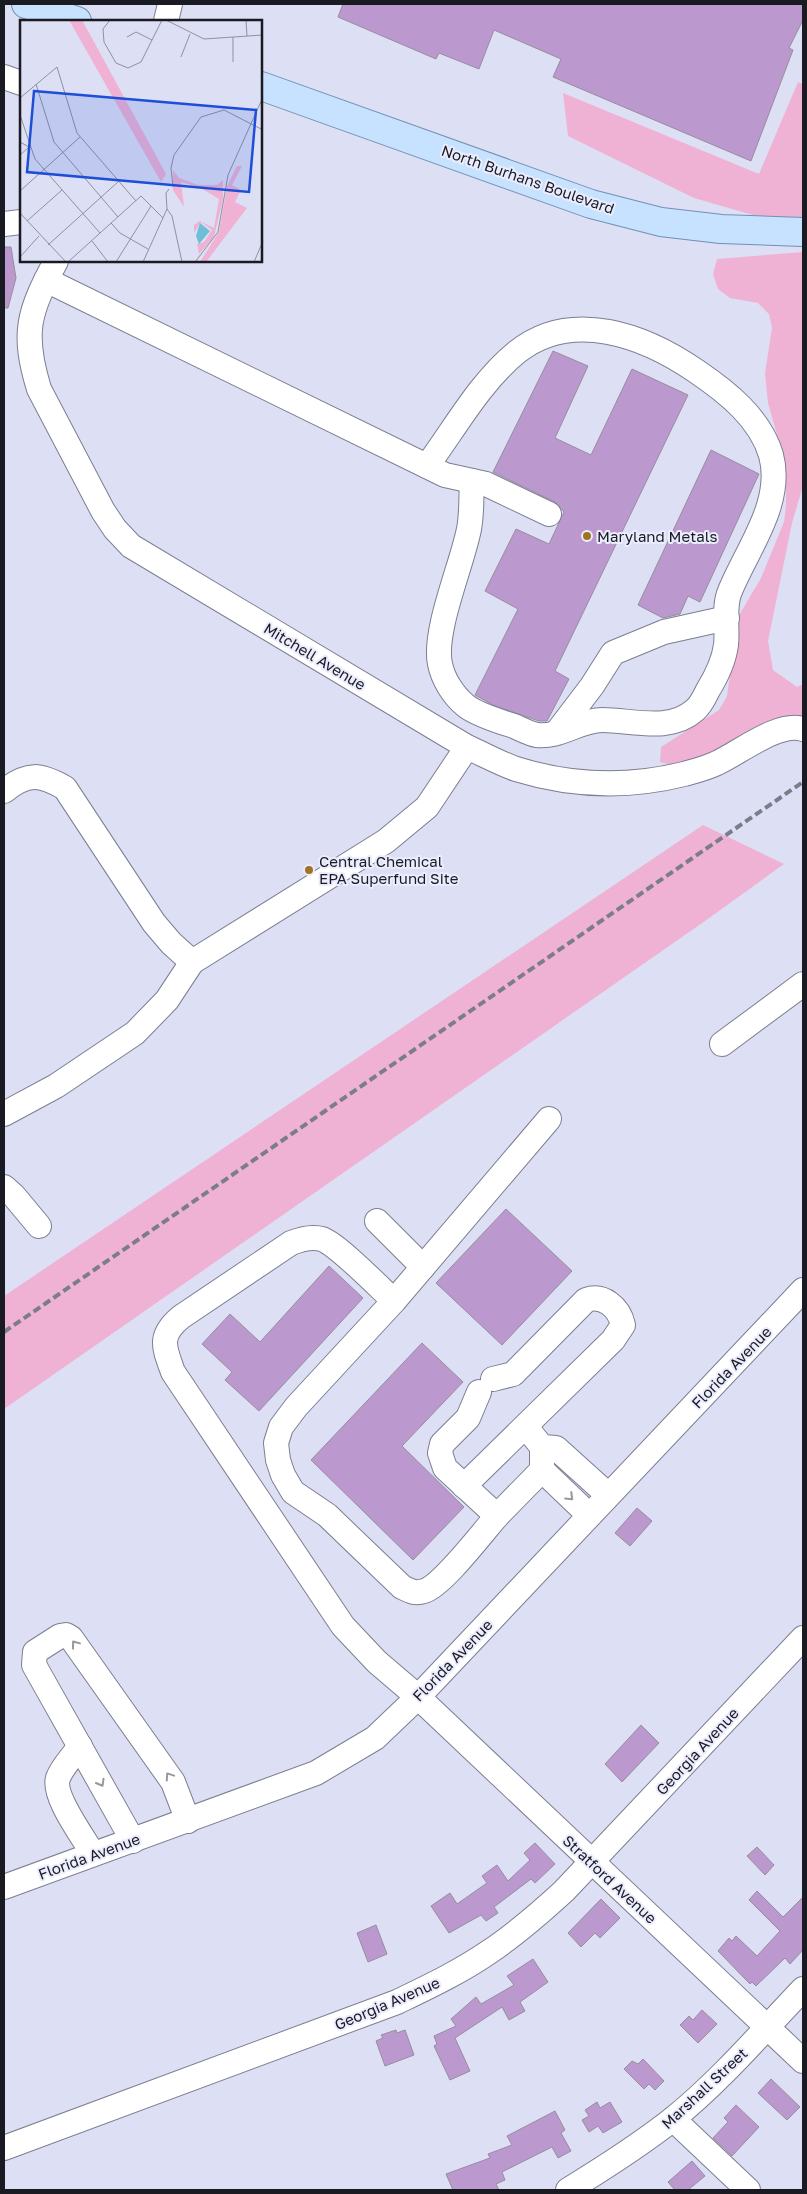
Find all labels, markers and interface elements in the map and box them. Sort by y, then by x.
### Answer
inset map [20,20,262,262]
street label: North Burhans Boulevard [439,141,617,217]
place label: Maryland Metals [597,527,717,545]
marker: Maryland Metals [581,530,593,542]
street label: Mitchell Avenue [261,619,369,694]
place label: Central Chemical EPA Superfund Site [319,852,459,887]
marker: Central Chemical EPA Superfund Site [303,864,315,876]
street label: Florida Avenue [687,1322,775,1412]
one-way arrow [564,1491,573,1500]
street label: Florida Avenue [408,1615,496,1705]
one-way arrow [72,1640,81,1650]
street label: Georgia Avenue [652,1704,742,1798]
one-way arrow [166,1773,175,1782]
one-way arrow [95,1777,105,1786]
street label: Florida Avenue [36,1829,143,1883]
street label: Stratford Avenue [560,1831,661,1927]
street label: Georgia Avenue [332,1973,443,2033]
street label: Marshall Street [657,2044,751,2132]

